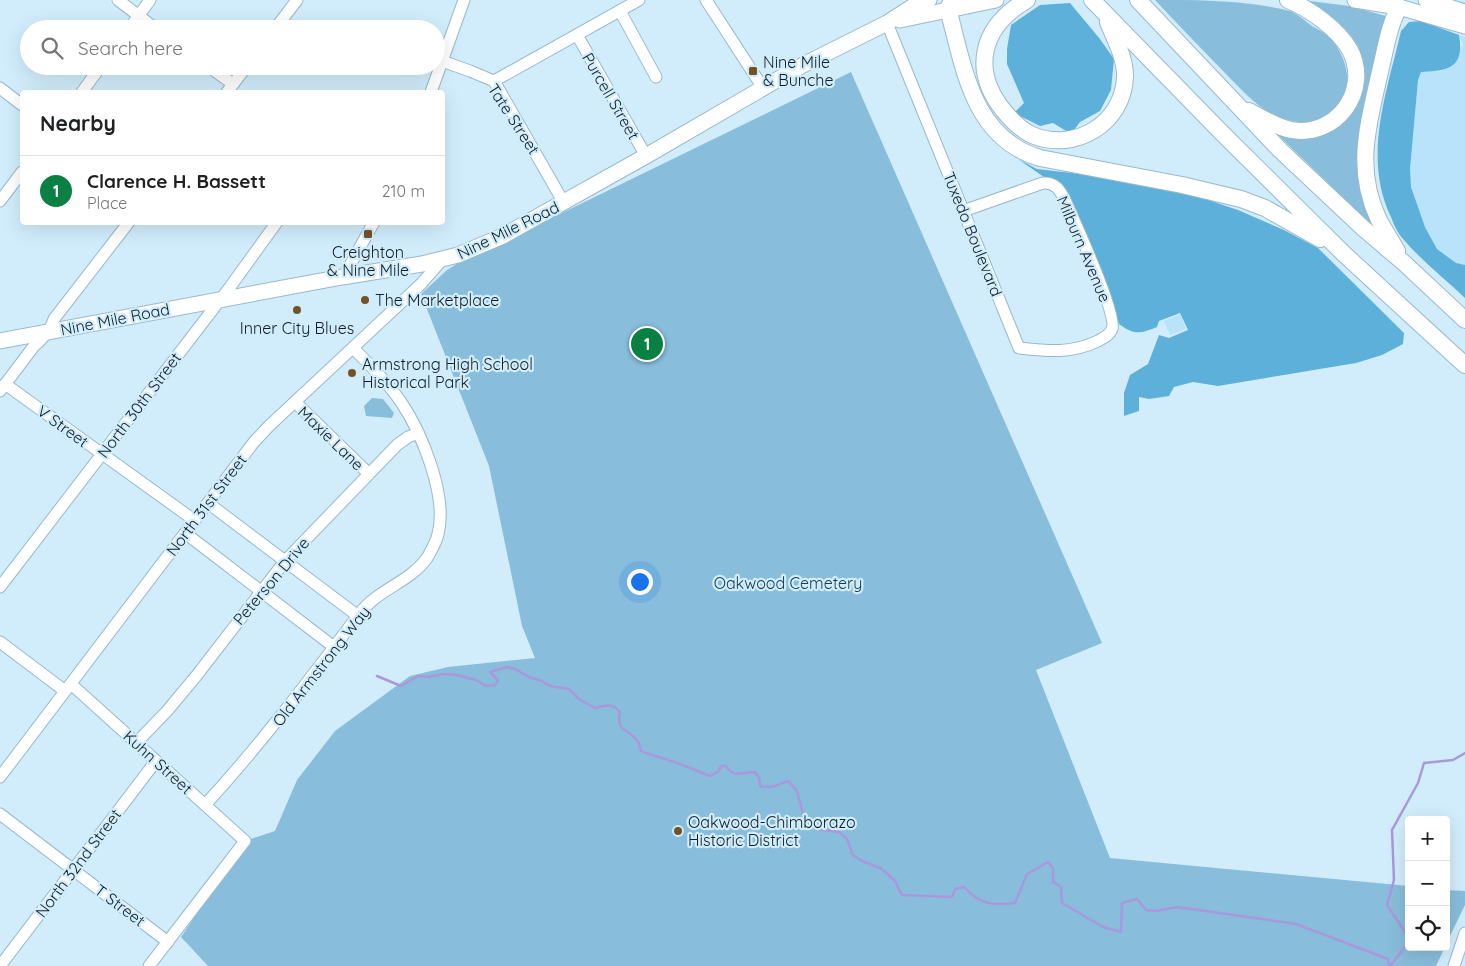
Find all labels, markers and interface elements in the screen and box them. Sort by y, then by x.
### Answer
search box [20,20,445,75]
icon: search [38,34,66,62]
text: Search here [78,36,183,60]
street label: Purcell Street [578,49,644,143]
place label: Nine Mile & Bunche [763,52,833,90]
marker: Nine Mile & Bunche [747,65,759,77]
street label: Tate Street [484,80,544,158]
text: Nearby [40,110,116,136]
text: Clarence H. Bassett [87,169,266,193]
street label: Tuxedo Boulevard [939,169,1007,299]
text: 1 [53,181,59,201]
text: 210 m [382,181,425,201]
text: Place [87,193,127,213]
street label: Milburn Avenue [1053,193,1115,305]
street label: Nine Mile Road [454,197,562,263]
marker: Creighton & Nine Mile [362,228,374,240]
place label: Creighton & Nine Mile [327,242,409,280]
place label: The Marketplace [375,290,499,310]
marker: The Marketplace [359,294,371,306]
street label: Nine Mile Road [59,299,171,339]
marker: Inner City Blues [291,304,303,316]
place label: Inner City Blues [240,318,354,338]
pin: 1 [631,325,663,363]
street label: North 30th Street [93,348,185,462]
place label: Armstrong High School Historical Park [362,354,533,392]
marker: Armstrong High School Historical Park [346,367,358,379]
street label: V Street [33,401,93,451]
street label: Maxie Lane [294,402,368,474]
street label: North 31st Street [161,450,251,560]
street label: Peterson Drive [229,533,313,629]
your location [627,569,653,595]
park label: Oakwood Cemetery [714,573,862,593]
street label: Old Armstrong Way [268,602,374,730]
street label: Kuhn Street [119,726,197,798]
street label: North 32nd Street [31,805,125,921]
place label: Oakwood-Chimborazo Historic District [688,812,856,850]
map controls [1405,816,1450,951]
button: + [1405,816,1450,861]
marker: Oakwood-Chimborazo Historic District [672,825,684,837]
button: − [1405,861,1450,906]
street label: T Street [91,880,149,930]
button: locate [1405,906,1450,951]

